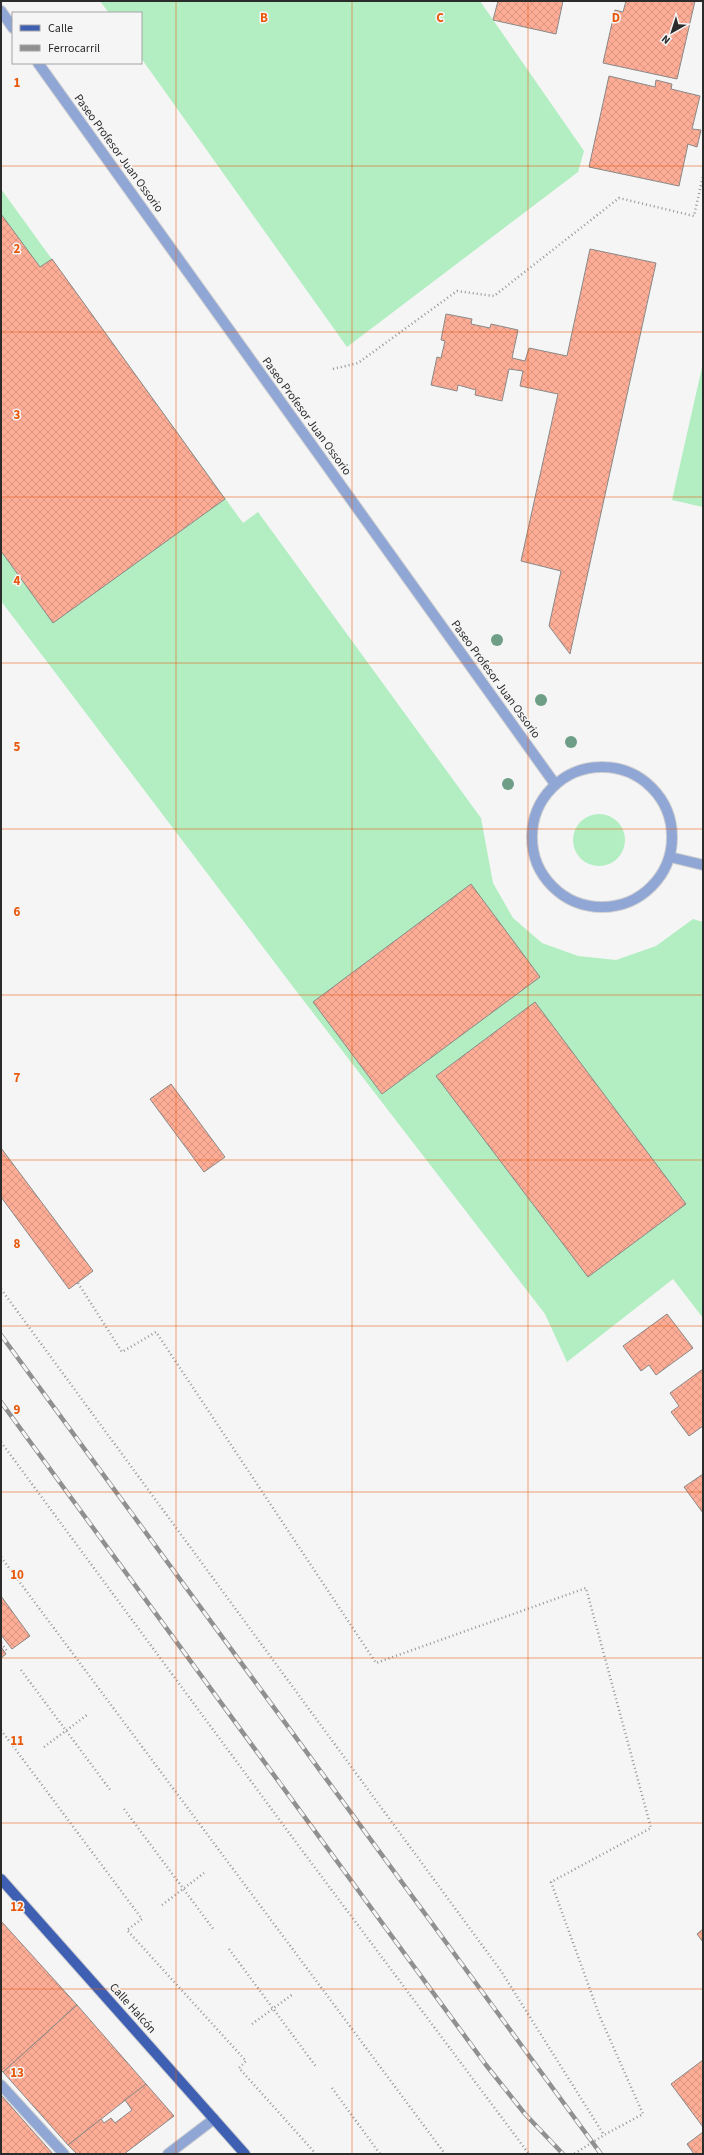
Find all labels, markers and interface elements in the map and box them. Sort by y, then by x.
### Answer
text: B [260,9,268,27]
text: C [436,9,444,27]
text: D [612,9,620,27]
legend [12,12,142,64]
north arrow [652,12,692,52]
text: Calle [48,20,73,37]
text: N [658,31,674,48]
text: Ferrocarril [48,40,100,57]
text: 1 [14,74,21,92]
street label: Paseo Profesor Juan Ossorio [70,91,167,216]
text: 2 [14,240,21,258]
street label: Paseo Profesor Juan Ossorio [258,354,355,479]
text: 3 [14,406,21,424]
text: 4 [14,572,21,590]
street label: Paseo Profesor Juan Ossorio [447,617,544,742]
text: 5 [14,738,21,756]
text: 6 [14,903,21,921]
text: 7 [14,1069,21,1087]
text: 8 [14,1235,21,1253]
text: 9 [14,1401,21,1419]
text: 10 [10,1566,24,1584]
text: 11 [10,1732,24,1750]
text: 12 [10,1898,24,1916]
street label: Calle Halcón [105,1979,160,2037]
text: 13 [10,2064,24,2082]

